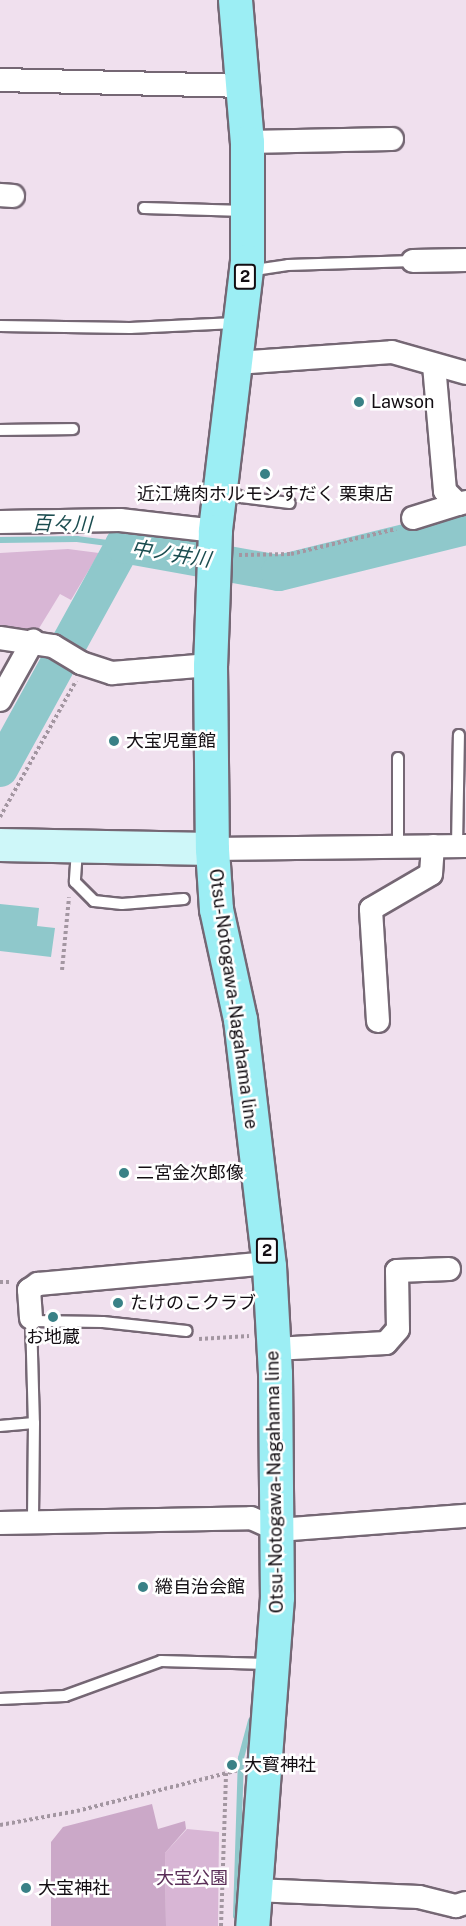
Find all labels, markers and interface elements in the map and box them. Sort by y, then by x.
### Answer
road number: 2 [233,264,257,290]
place label: Lawson [371,391,434,413]
marker: Lawson [352,395,366,409]
marker: 近江焼肉ホルモンすだく 栗東店 [258,467,272,481]
place label: 近江焼肉ホルモンすだく 栗東店 [137,483,393,505]
water label: 百々川 [32,511,92,537]
water label: 中ノ井川 [130,536,212,572]
place label: 大宝児童館 [126,730,216,752]
marker: 大宝児童館 [107,734,121,748]
street label: Otsu-Notogawa-Nagahama line [204,867,262,1131]
place label: 二宮金次郎像 [136,1162,244,1184]
marker: 二宮金次郎像 [117,1166,131,1180]
road number: 2 [255,1238,279,1264]
place label: たけのこクラブ [130,1292,256,1314]
marker: たけのこクラブ [111,1296,125,1310]
marker: お地蔵 [46,1310,60,1324]
place label: お地蔵 [26,1326,80,1348]
street label: Otsu-Notogawa-Nagahama line [262,1350,288,1614]
place label: 綣自治会館 [155,1576,245,1598]
marker: 綣自治会館 [136,1580,150,1594]
place label: 大寳神社 [244,1754,316,1776]
marker: 大寳神社 [225,1758,239,1772]
park label: 大宝公園 [156,1867,228,1889]
place label: 大宝神社 [38,1877,110,1899]
marker: 大宝神社 [19,1881,33,1895]

